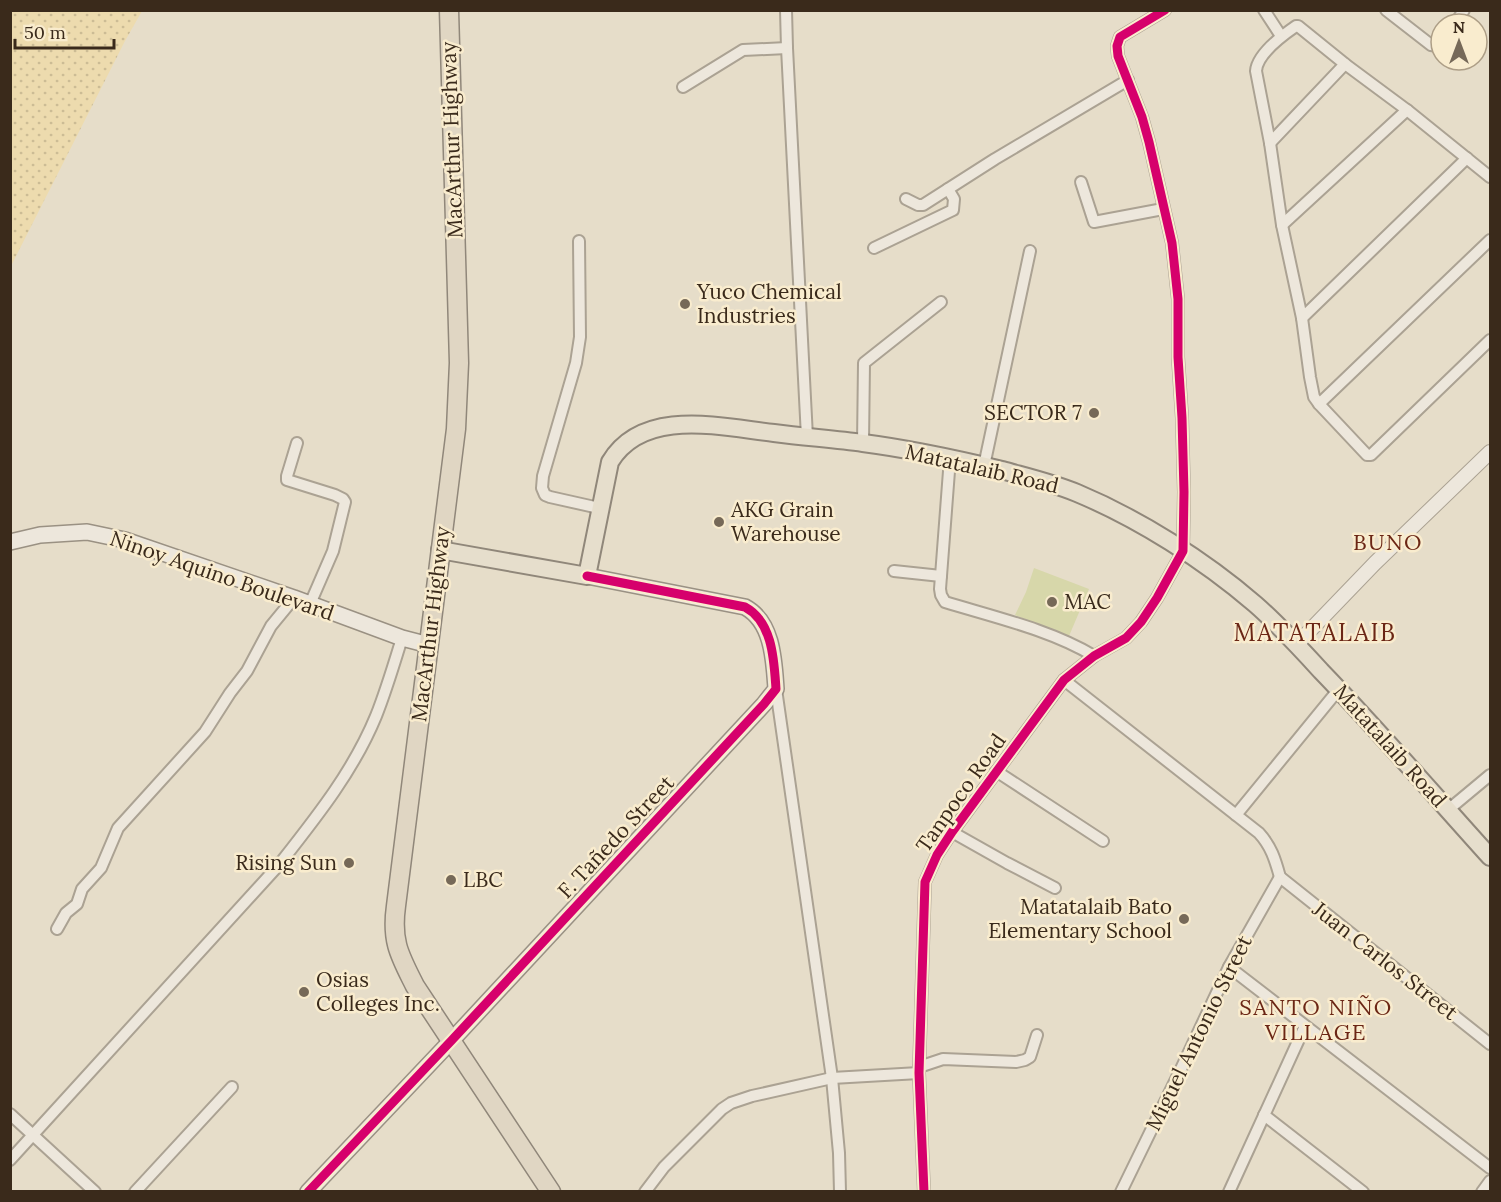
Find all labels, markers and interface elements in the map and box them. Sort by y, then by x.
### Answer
scale bar [15,12,114,50]
north arrow [1429,12,1489,72]
text: N [1453,17,1465,37]
text: 50 m [24,21,66,44]
street label: MacArthur Highway [435,41,468,239]
place label: Yuco Chemical Industries [696,278,842,329]
marker: Yuco Chemical Industries [678,297,692,311]
place label: SECTOR 7 [984,399,1082,426]
marker: SECTOR 7 [1087,406,1101,420]
street label: Matatalaib Road [903,438,1061,499]
place label: AKG Grain Warehouse [730,496,841,547]
marker: AKG Grain Warehouse [712,515,726,529]
street label: Ninoy Aquino Boulevard [107,524,338,627]
street label: MacArthur Highway [405,525,456,723]
district label: BUNO [1353,528,1423,556]
place label: MAC [1064,588,1111,615]
marker: MAC [1045,595,1059,609]
district label: MATATALAIB [1234,617,1396,648]
street label: Matatalaib Road [1328,678,1453,813]
street label: Tanpoco Road [910,728,1011,857]
street label: F. Tañedo Street [552,769,680,904]
place label: Rising Sun [235,849,337,876]
marker: Rising Sun [342,856,356,870]
place label: LBC [463,866,503,893]
marker: LBC [444,873,458,887]
place label: Matatalaib Bato Elementary School [988,893,1172,944]
street label: Juan Carlos Street [1307,895,1464,1026]
marker: Matatalaib Bato Elementary School [1177,912,1191,926]
street label: Miguel Antonio Street [1139,930,1258,1135]
place label: Osias Colleges Inc. [316,966,440,1017]
marker: Osias Colleges Inc. [297,985,311,999]
district label: SANTO NIÑO VILLAGE [1239,993,1393,1046]

